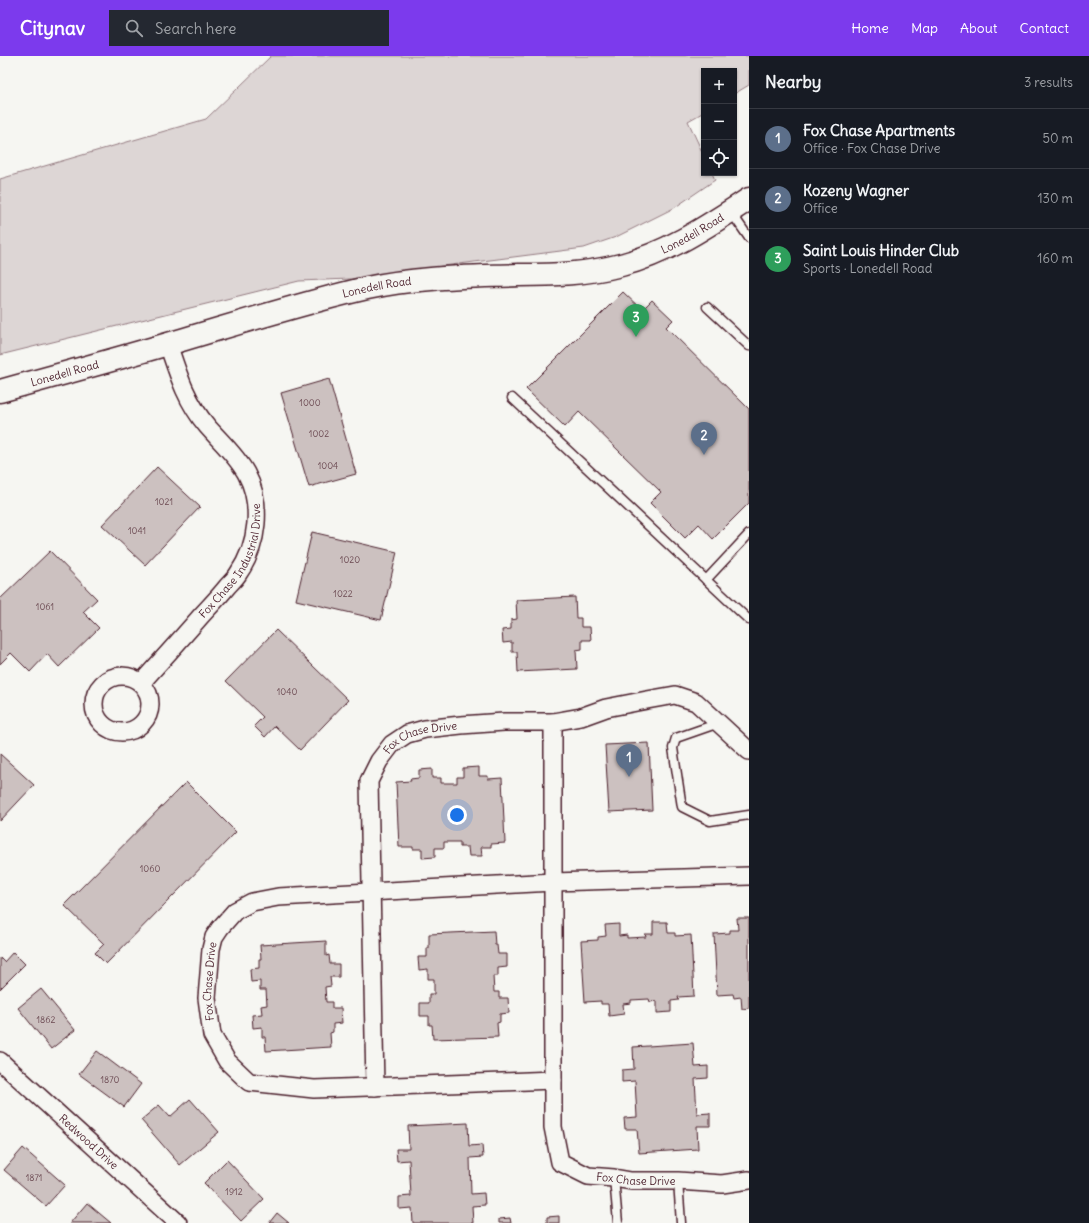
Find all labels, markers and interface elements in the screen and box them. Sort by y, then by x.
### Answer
search box [109,10,389,46]
text: Citynav [20,16,85,40]
icon: search [123,17,145,39]
text: Search here [155,19,236,38]
text: Home [851,19,889,37]
text: Map [911,19,938,37]
text: About [960,19,998,37]
text: Contact [1020,19,1069,37]
map controls [701,68,737,176]
button: + [701,68,737,104]
text: Nearby [765,71,821,93]
text: 3 results [1024,74,1073,91]
button: − [701,104,737,140]
text: Fox Chase Apartments [803,121,955,140]
text: 1 [775,130,781,147]
text: 50 m [1042,130,1073,147]
button: locate [701,140,737,176]
text: Office · Fox Chase Drive [803,140,941,157]
text: Kozeny Wagner [803,181,909,200]
text: 2 [774,190,782,207]
text: 130 m [1037,190,1073,207]
text: Office [803,200,838,217]
street label: Lonedell Road [659,210,727,257]
text: Saint Louis Hinder Club [803,241,959,260]
text: 3 [774,250,782,267]
text: 160 m [1037,250,1073,267]
text: Sports · Lonedell Road [803,260,932,277]
street label: Lonedell Road [341,274,413,301]
pin: 3 [623,304,649,337]
street label: Lonedell Road [29,357,101,389]
house number: 1000 [299,397,321,408]
pin: 2 [691,422,717,455]
house number: 1002 [309,428,329,439]
house number: 1004 [318,460,338,471]
house number: 1021 [155,496,173,507]
street label: Fox Chase Industrial Drive [196,503,263,621]
house number: 1041 [128,525,146,536]
house number: 1020 [340,554,360,565]
house number: 1022 [333,588,353,599]
house number: 1061 [36,601,54,612]
house number: 1040 [277,686,297,697]
street label: Fox Chase Drive [380,718,458,757]
pin: 1 [616,744,642,777]
your location [447,805,467,825]
house number: 1060 [140,863,160,874]
street label: Fox Chase Drive [200,940,220,1022]
house number: 1862 [37,1014,56,1025]
house number: 1870 [100,1074,120,1085]
street label: Redwood Drive [56,1111,121,1172]
street label: Fox Chase Drive [596,1170,675,1188]
house number: 1871 [26,1172,42,1183]
house number: 1912 [225,1186,243,1197]

